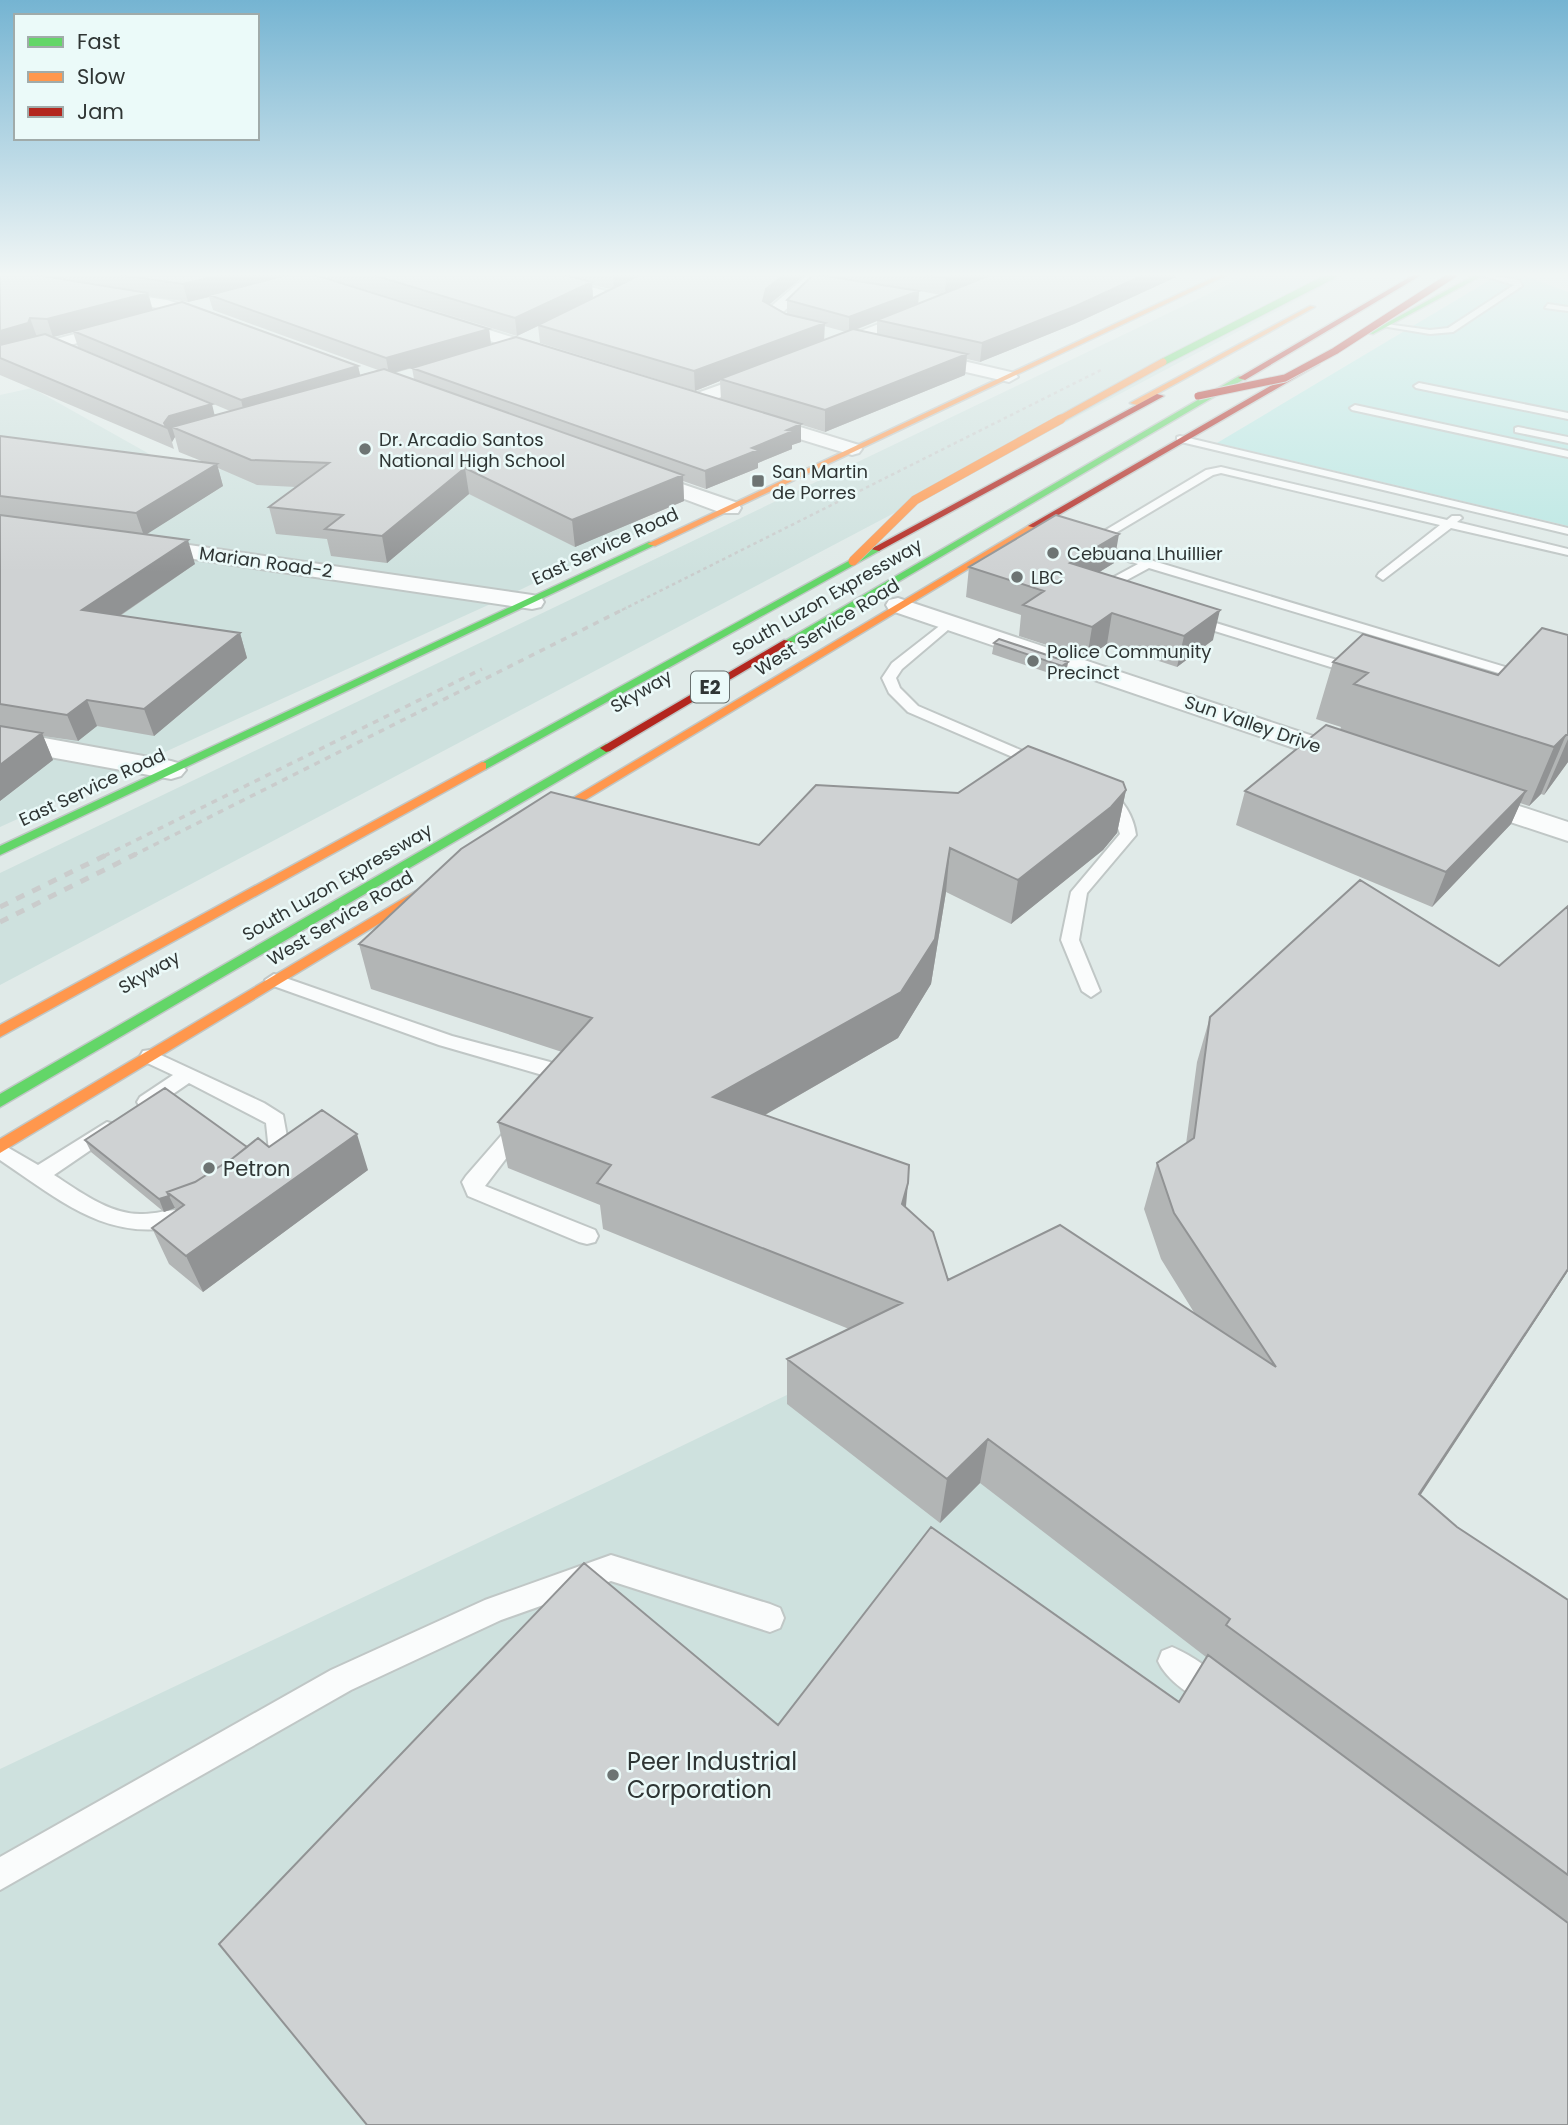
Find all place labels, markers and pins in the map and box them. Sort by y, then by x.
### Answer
place label: Dr. Arcadio Santos National High School [379,427,565,473]
marker: Dr. Arcadio Santos National High School [357,441,373,457]
place label: San Martin de Porres [772,459,868,505]
marker: San Martin de Porres [750,473,766,489]
place label: Cebuana Lhuillier [1067,541,1223,566]
marker: Cebuana Lhuillier [1045,545,1061,561]
place label: LBC [1031,565,1064,590]
marker: LBC [1009,569,1025,585]
place label: Police Community Precinct [1047,639,1211,685]
marker: Police Community Precinct [1025,653,1041,669]
place label: Petron [223,1154,291,1183]
marker: Petron [201,1160,217,1176]
place label: Peer Industrial Corporation [627,1745,797,1806]
marker: Peer Industrial Corporation [605,1767,621,1783]

